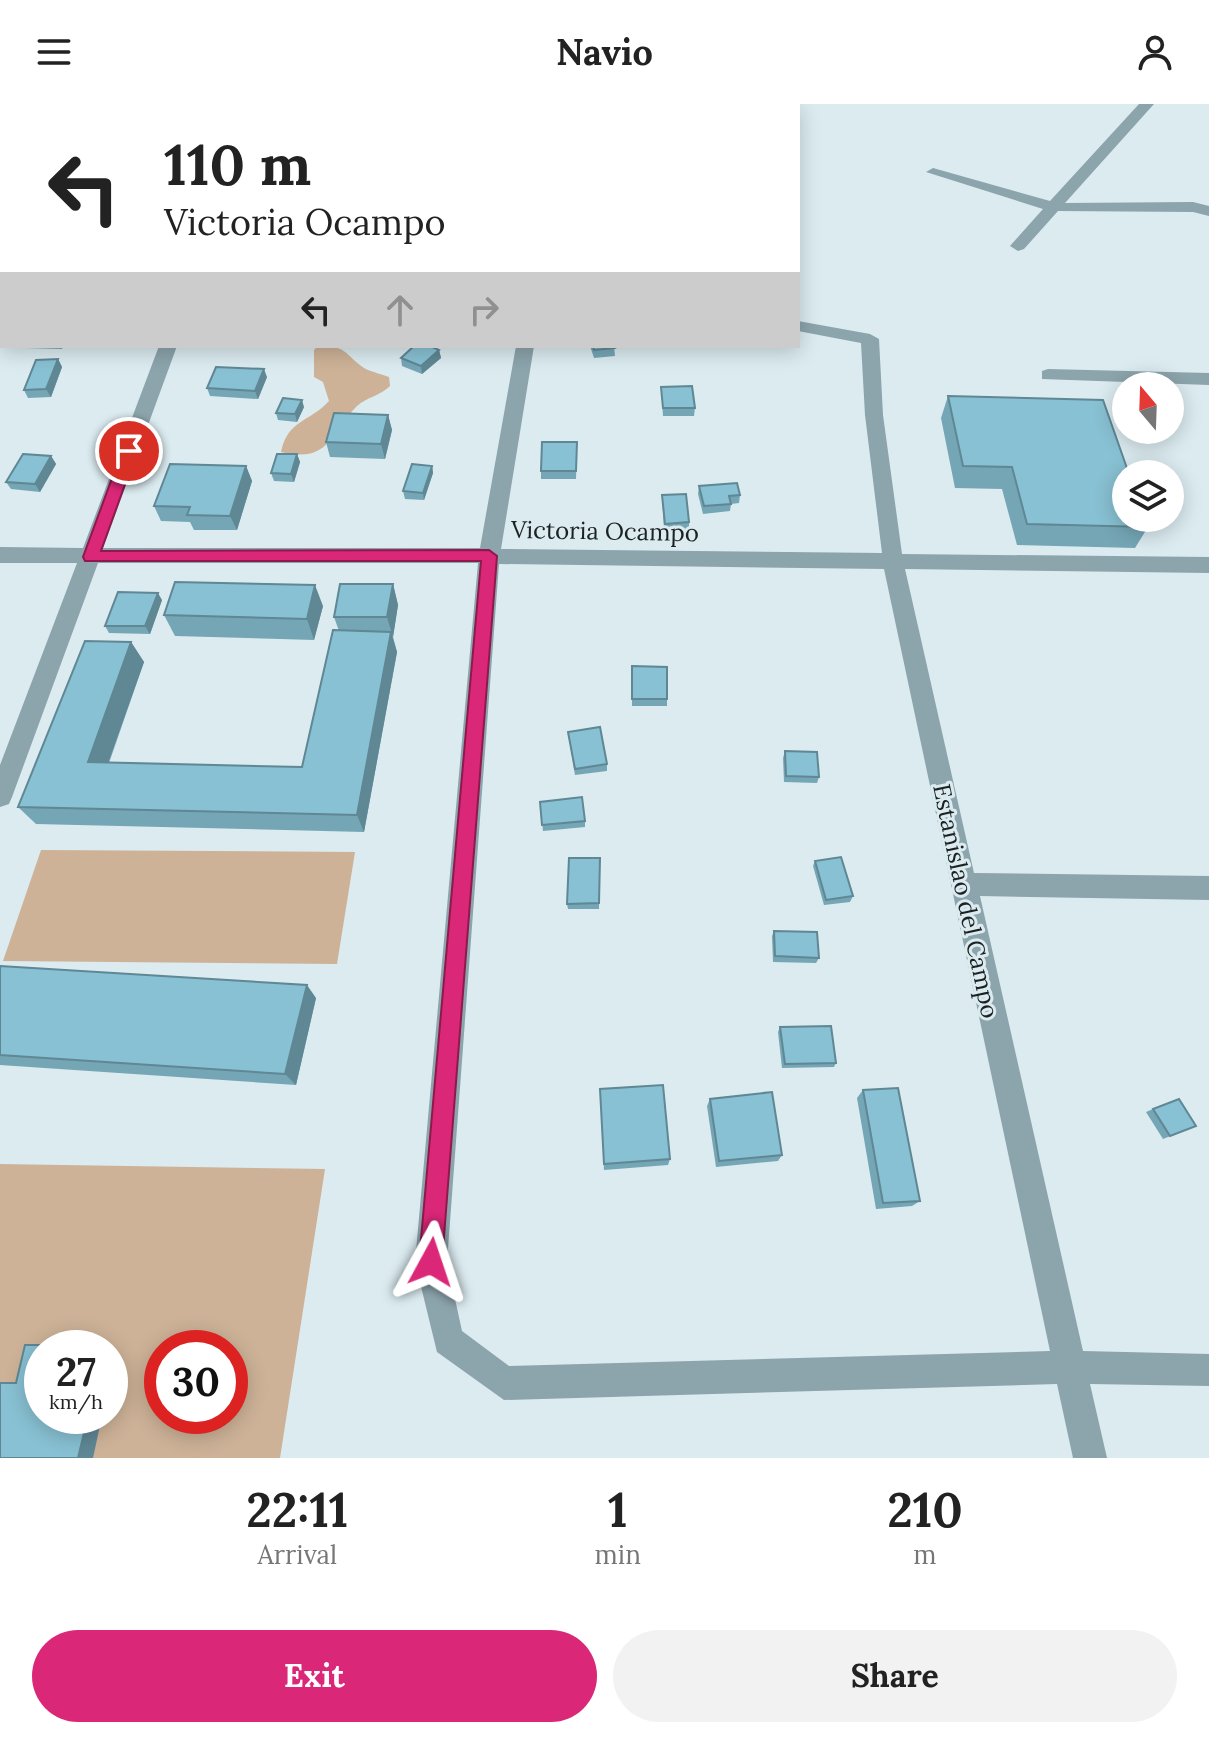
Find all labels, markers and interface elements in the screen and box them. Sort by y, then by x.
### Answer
text: Navio [556,29,653,75]
icon: menu [32,30,76,74]
icon: person [1133,30,1177,74]
text: 110 m [164,129,311,200]
icon: left [32,136,136,240]
text: Victoria Ocampo [164,199,446,245]
icon: left [294,288,338,332]
icon: ahead [378,288,422,332]
icon: right [462,288,506,332]
north arrow [1112,372,1184,444]
map controls [1112,372,1184,532]
pin [95,417,163,485]
icon: arrive [107,429,151,473]
button: layers [1112,460,1184,532]
street label: Victoria Ocampo [510,514,699,548]
street label: Estanislao del Campo [926,781,1006,1021]
position arrow [389,1220,473,1304]
speed limit sign: 30 [144,1330,248,1434]
text: 27 [56,1346,96,1397]
text: km/h [49,1389,103,1414]
text: 22:11 [246,1479,348,1540]
text: 1 [608,1479,628,1540]
text: 210 [887,1479,963,1540]
text: Arrival [258,1538,337,1571]
text: min [595,1538,641,1571]
text: m [913,1538,937,1571]
button: Exit [32,1630,597,1722]
button: Share [613,1630,1177,1722]

